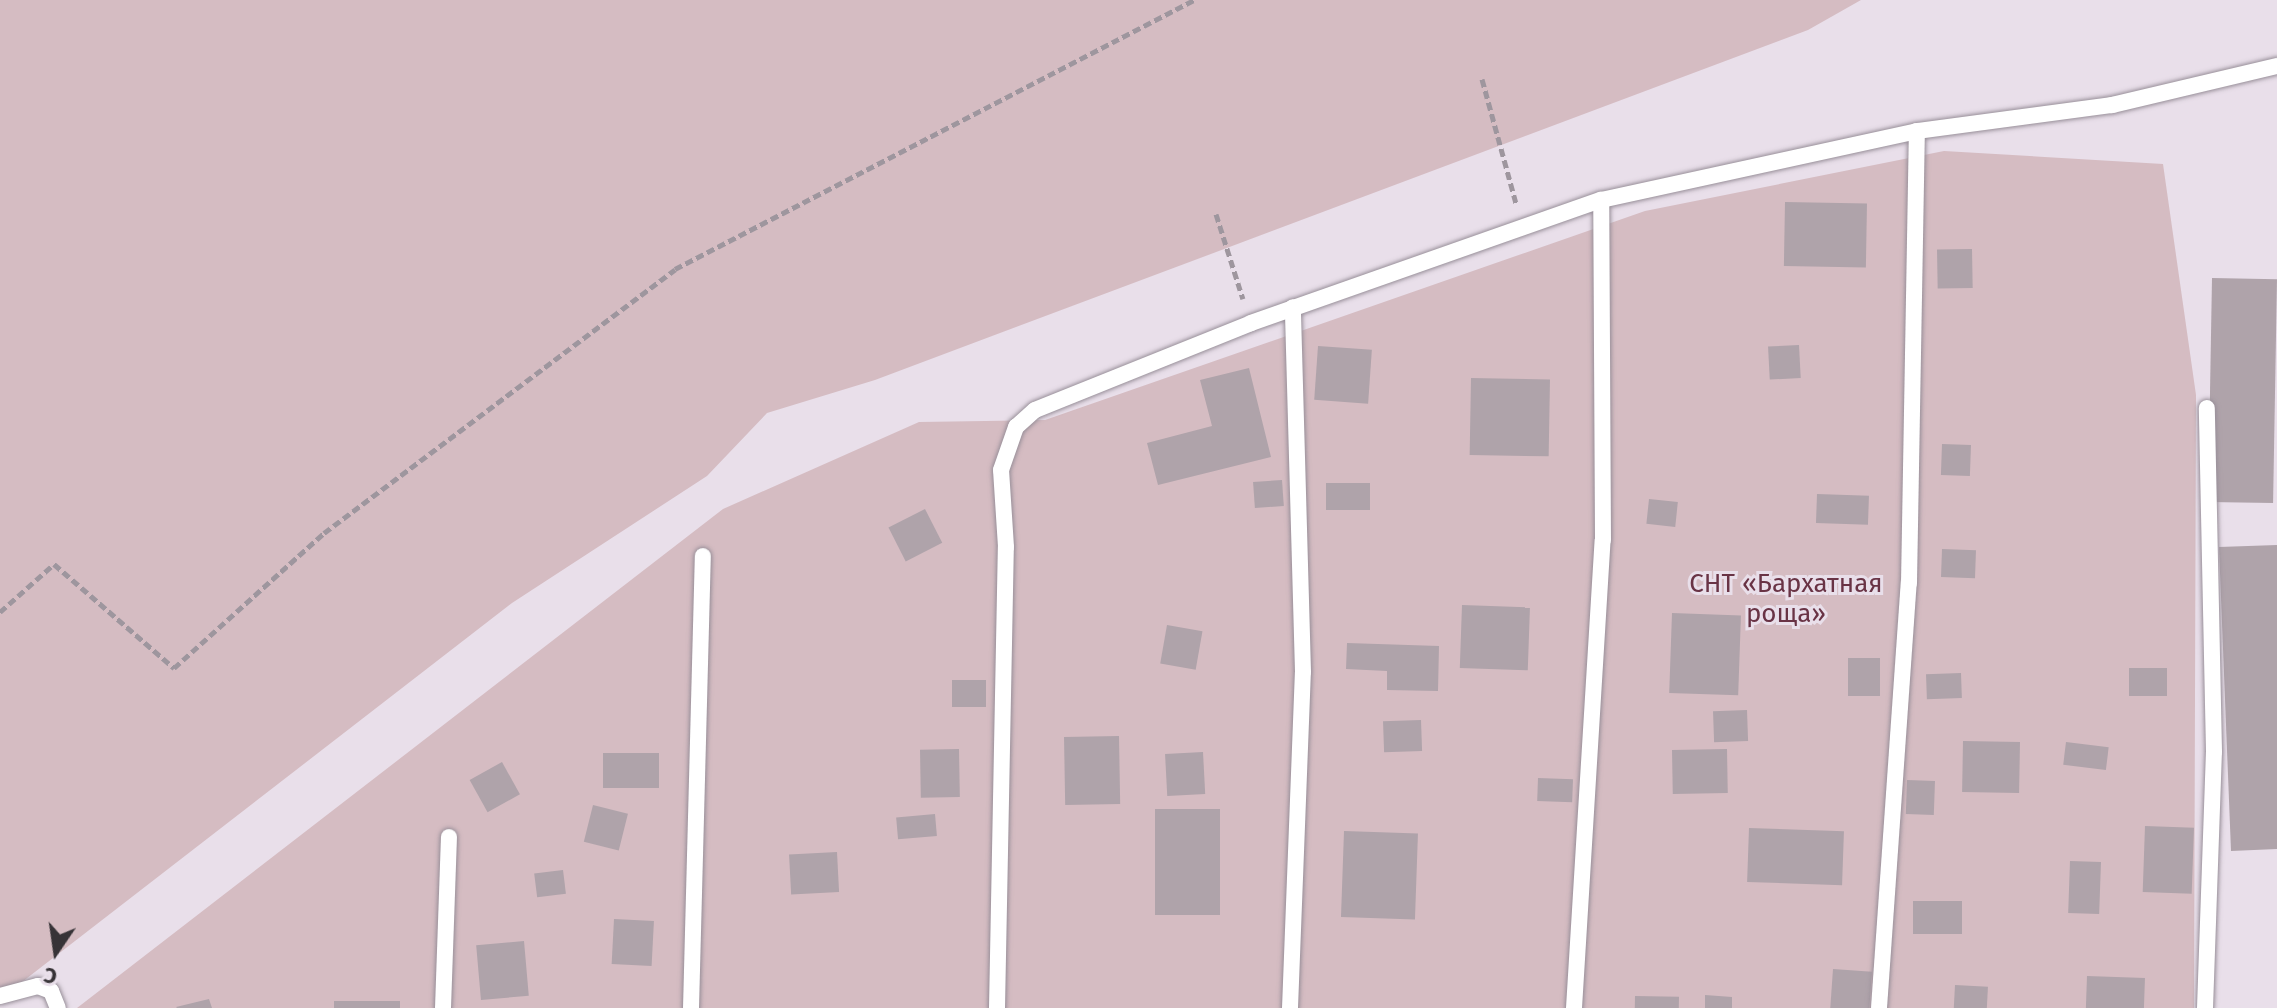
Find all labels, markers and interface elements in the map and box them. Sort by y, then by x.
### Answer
park label: СНТ «Бархатная роща» [1689,568,1883,630]
north arrow [16,912,96,992]
text: С [41,961,60,990]

